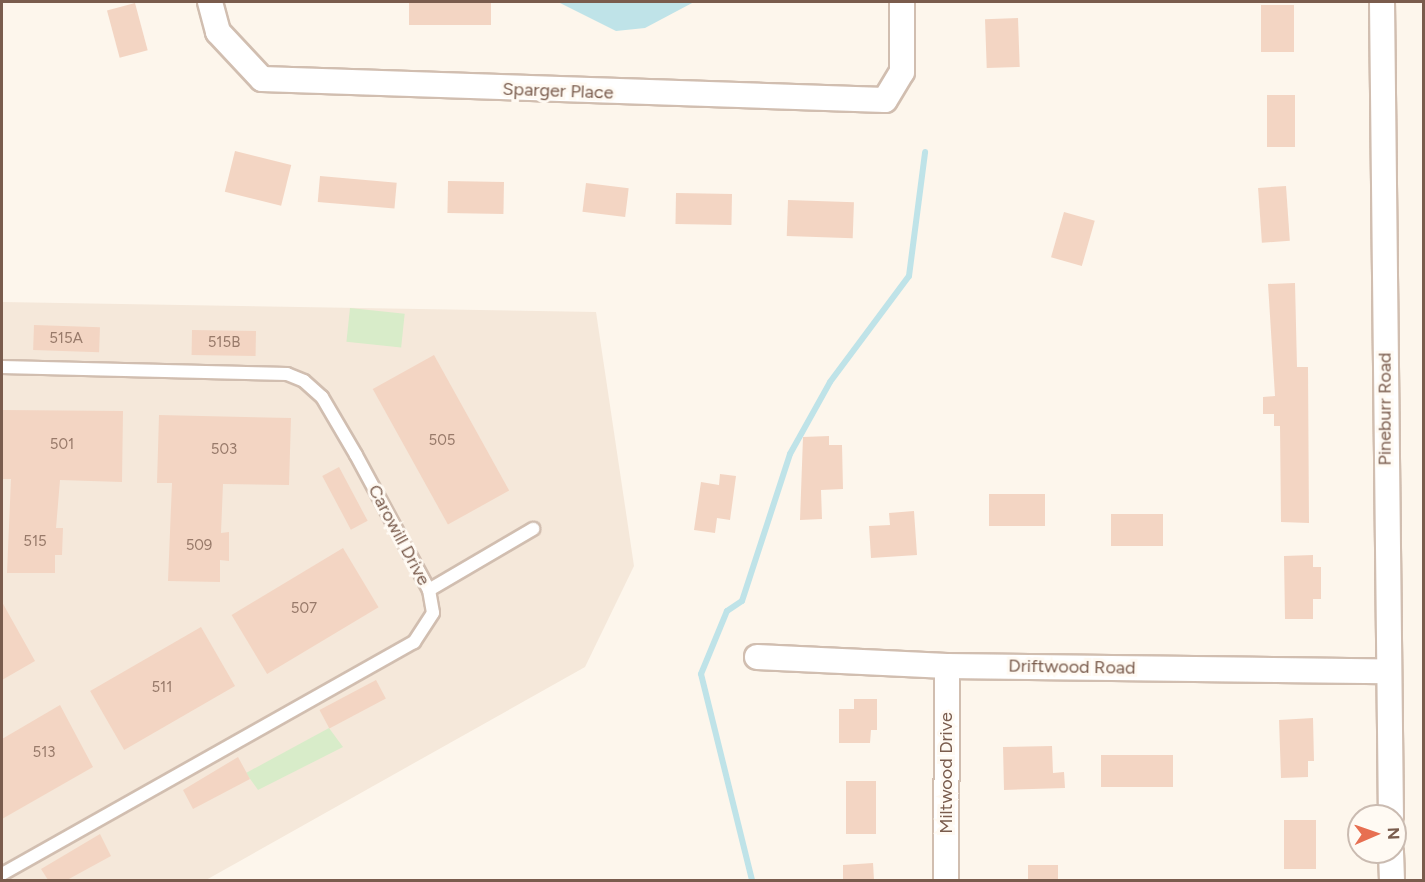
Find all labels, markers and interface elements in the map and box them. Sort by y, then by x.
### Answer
street label: Sparger Place [502,78,614,104]
house number: 515A [49,330,83,348]
house number: 515B [208,334,240,352]
street label: Pineburr Road [1374,352,1396,466]
house number: 505 [429,432,455,450]
house number: 501 [50,436,74,454]
house number: 503 [211,441,237,459]
street label: Carowill Drive [363,481,435,589]
house number: 515 [23,533,47,551]
house number: 509 [186,537,212,555]
house number: 507 [291,600,317,618]
street label: Driftwood Road [1008,655,1136,679]
house number: 511 [151,679,173,697]
street label: Miltwood Drive [935,712,957,834]
house number: 513 [33,744,55,762]
north arrow [1347,804,1407,864]
text: N [1384,827,1403,840]

